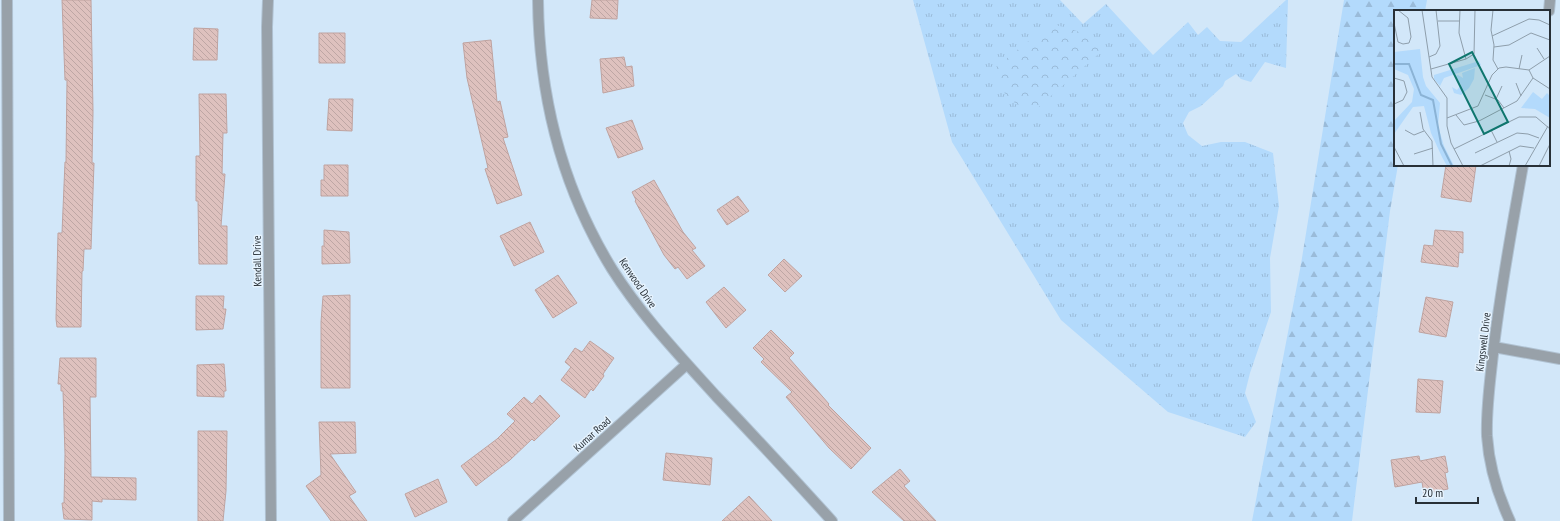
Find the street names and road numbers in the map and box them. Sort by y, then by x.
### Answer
street label: Kendall Drive [250,235,264,287]
street label: Kenwood Drive [616,255,660,311]
street label: Kingswell Drive [1472,311,1494,372]
street label: Kumar Road [570,413,614,454]

